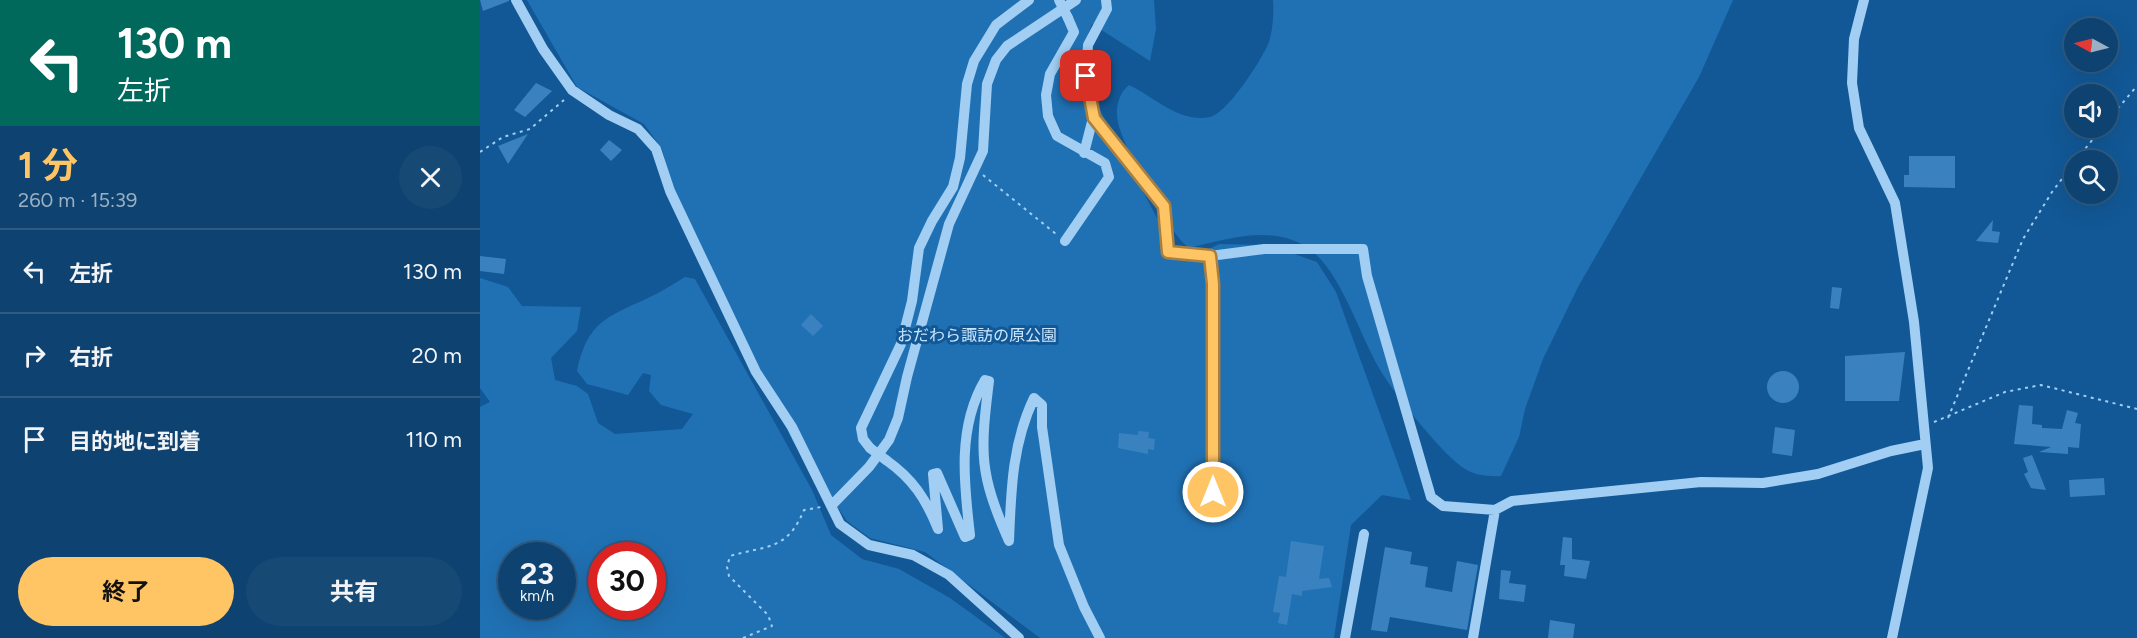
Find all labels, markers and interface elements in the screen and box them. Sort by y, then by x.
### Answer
text: 130 m [117,18,232,69]
north arrow [2064,18,2118,72]
map controls [2064,18,2118,204]
icon: left [18,24,96,102]
pin [1060,50,1111,101]
icon: arrive [1069,59,1102,92]
text: 左折 [117,74,171,107]
button: sound [2064,84,2118,138]
text: 1 分 [18,144,78,187]
button: close [399,146,462,209]
button: search [2064,150,2118,204]
text: 260 m · 15:39 [18,188,137,212]
icon: left [18,255,51,288]
text: 130 m [403,258,462,285]
text: 左折 [69,260,113,287]
park label: おだわら諏訪の原公園 [897,326,1057,345]
icon: right [18,339,51,372]
text: 20 m [411,342,462,369]
text: 右折 [69,344,113,371]
icon: arrive [18,423,51,456]
text: 110 m [406,426,462,453]
text: 目的地に到着 [69,428,201,455]
position arrow [1181,460,1245,524]
speed limit sign: 30 [588,542,666,620]
text: 23 [520,555,554,592]
button: 終了 [18,557,234,626]
button: 共有 [246,557,462,626]
text: km/h [520,587,554,605]

